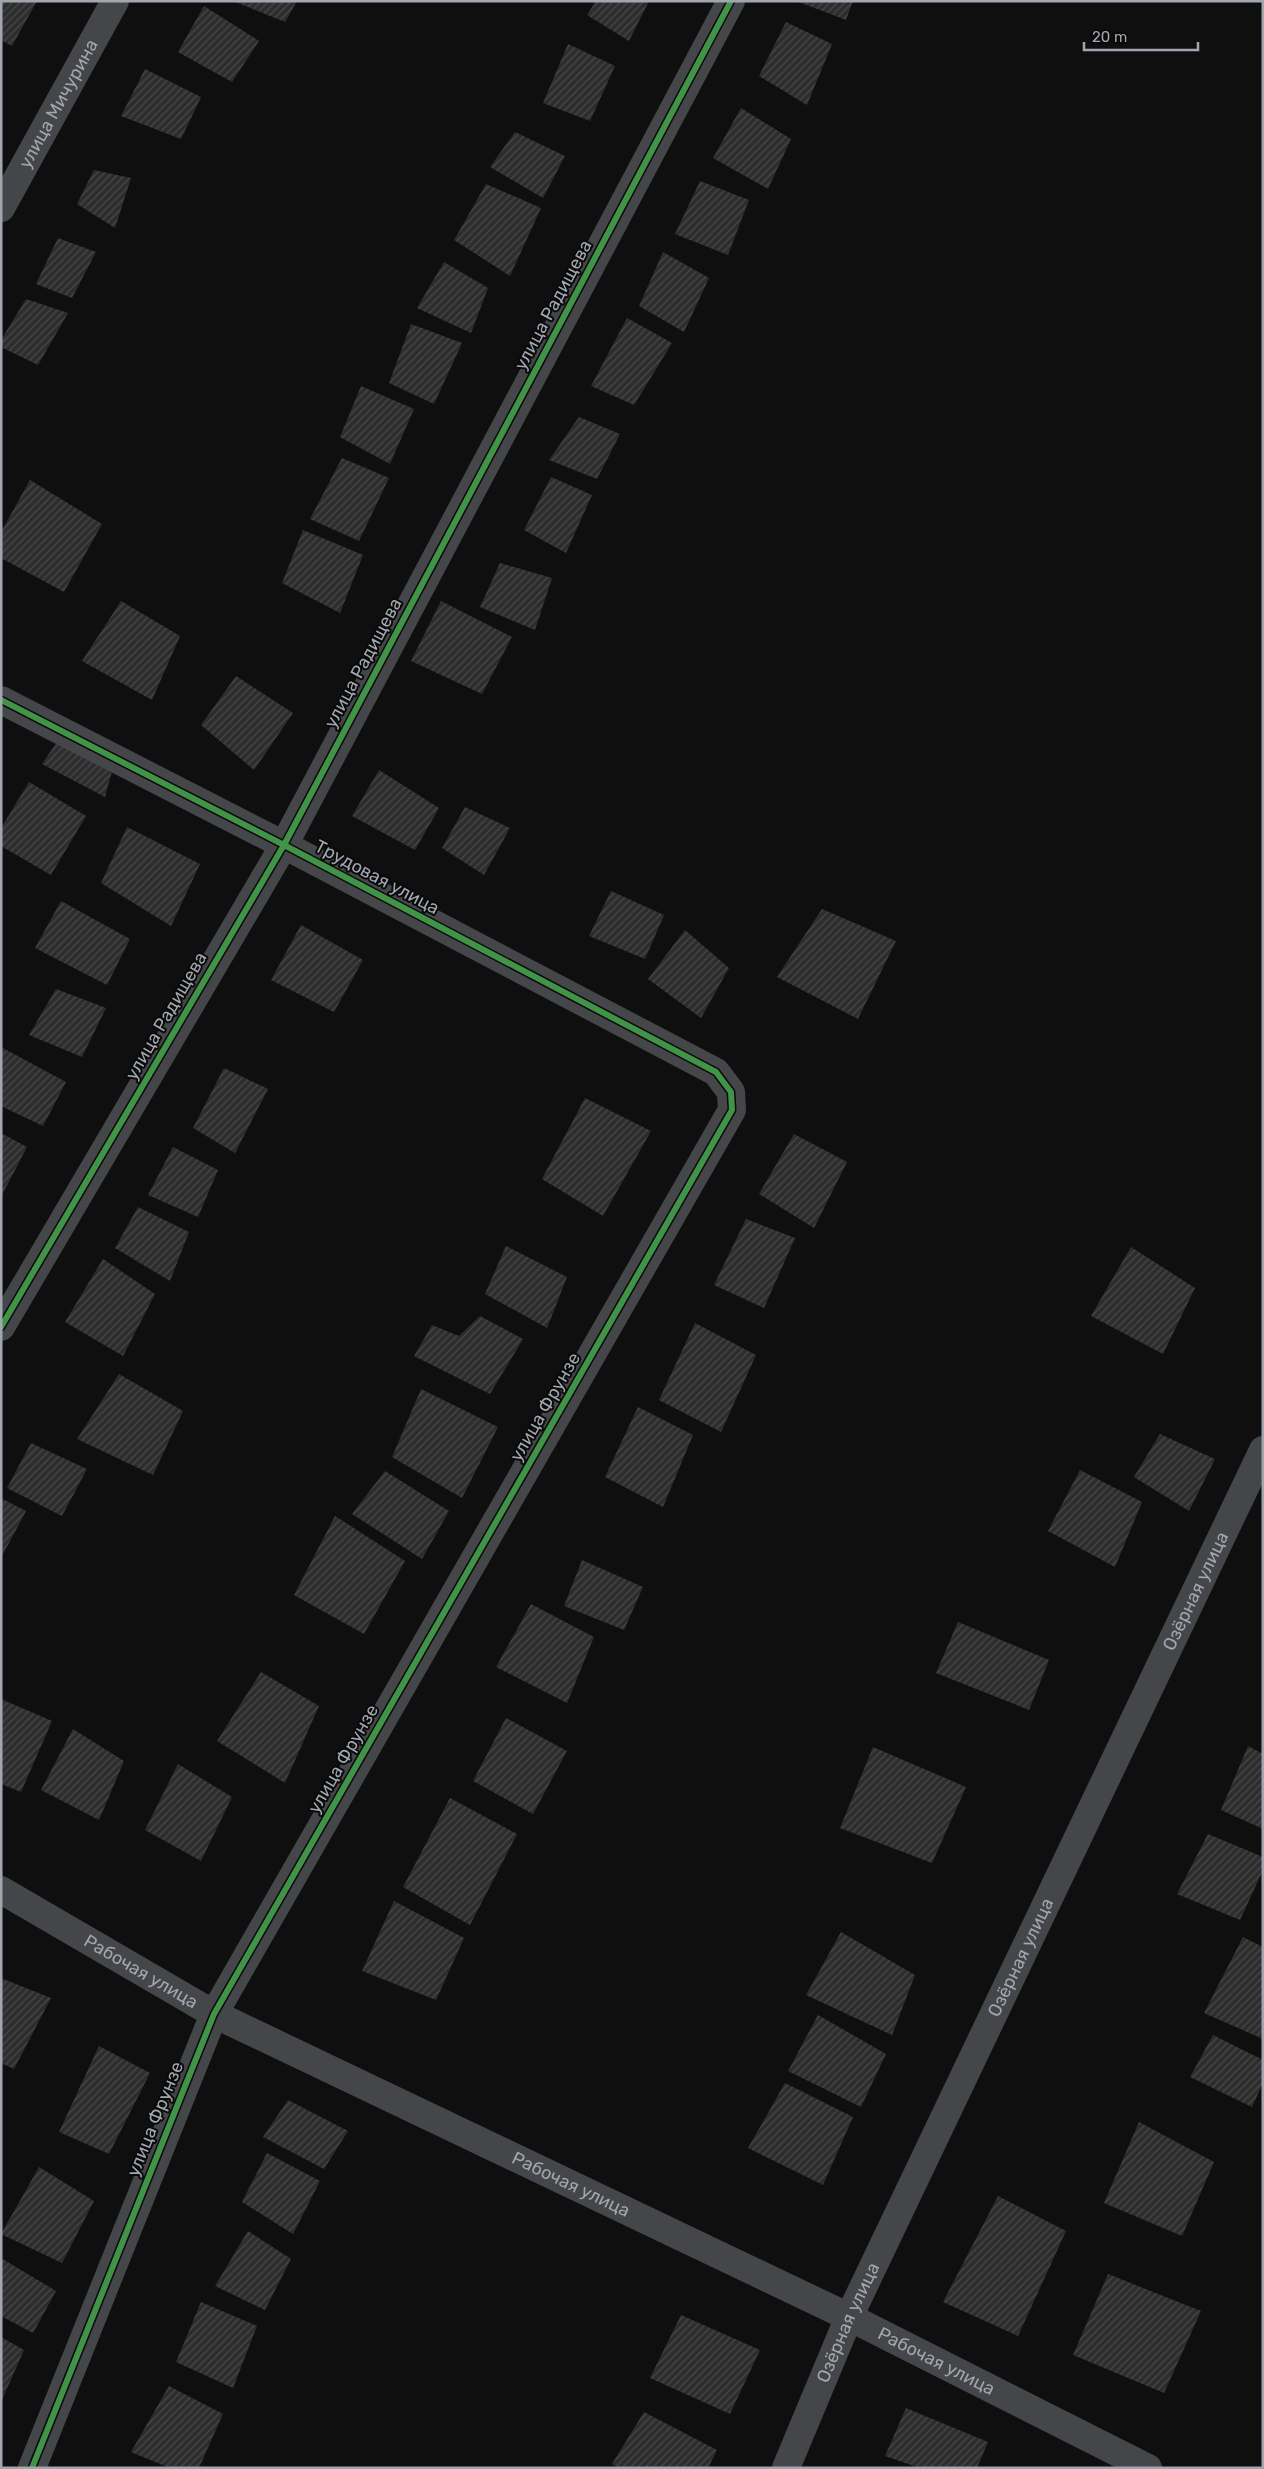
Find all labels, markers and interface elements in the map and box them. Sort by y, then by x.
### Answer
scale bar [1084,20,1198,52]
text: 20 m [1092,28,1127,46]
street label: улица Мичурина [14,35,103,172]
street label: улица Радищева [509,236,597,374]
street label: улица Радищева [319,594,407,732]
street label: Трудовая улица [311,835,443,919]
street label: улица Радищева [120,948,212,1084]
street label: улица Фрунзе [505,1349,585,1465]
street label: Озёрная улица [1158,1528,1233,1654]
street label: улица Фрунзе [303,1701,383,1817]
street label: Озёрная улица [983,1894,1058,2021]
street label: Рабочая улица [80,1930,202,2013]
street label: улица Фрунзе [122,2058,188,2180]
street label: Рабочая улица [508,2147,634,2222]
street label: Озёрная улица [812,2259,884,2386]
street label: Рабочая улица [874,2322,999,2400]

